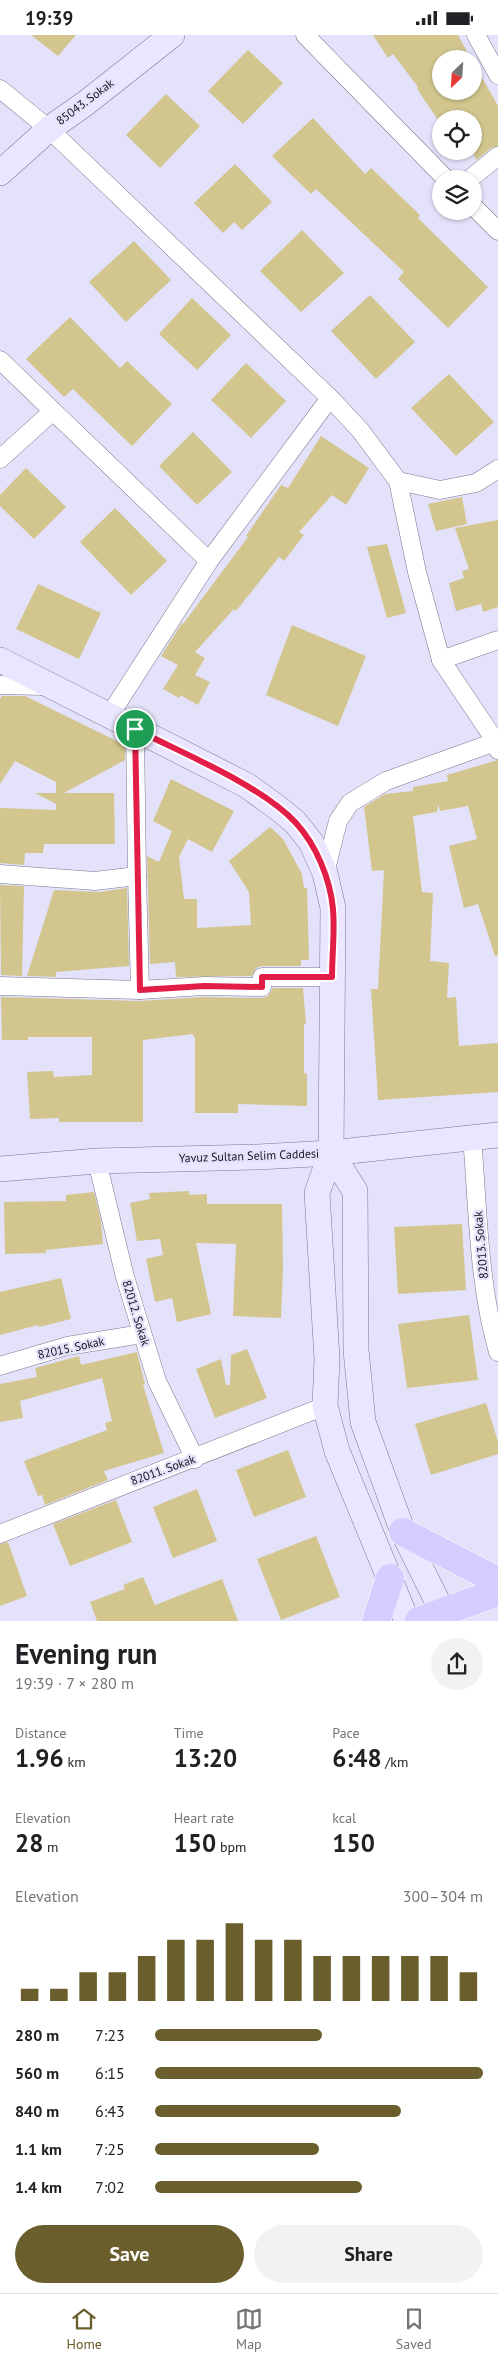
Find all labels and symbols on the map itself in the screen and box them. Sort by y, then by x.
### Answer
north arrow [432,50,482,100]
street label: 85043. Sokak [53,75,116,128]
pin [114,708,156,750]
street label: Yavuz Sultan Selim Caddesi [179,1146,319,1165]
street label: 82013. Sokak [470,1210,491,1279]
street label: 82012. Sokak [119,1278,154,1348]
street label: 82015. Sokak [36,1333,106,1362]
street label: 82011. Sokak [128,1451,197,1488]

